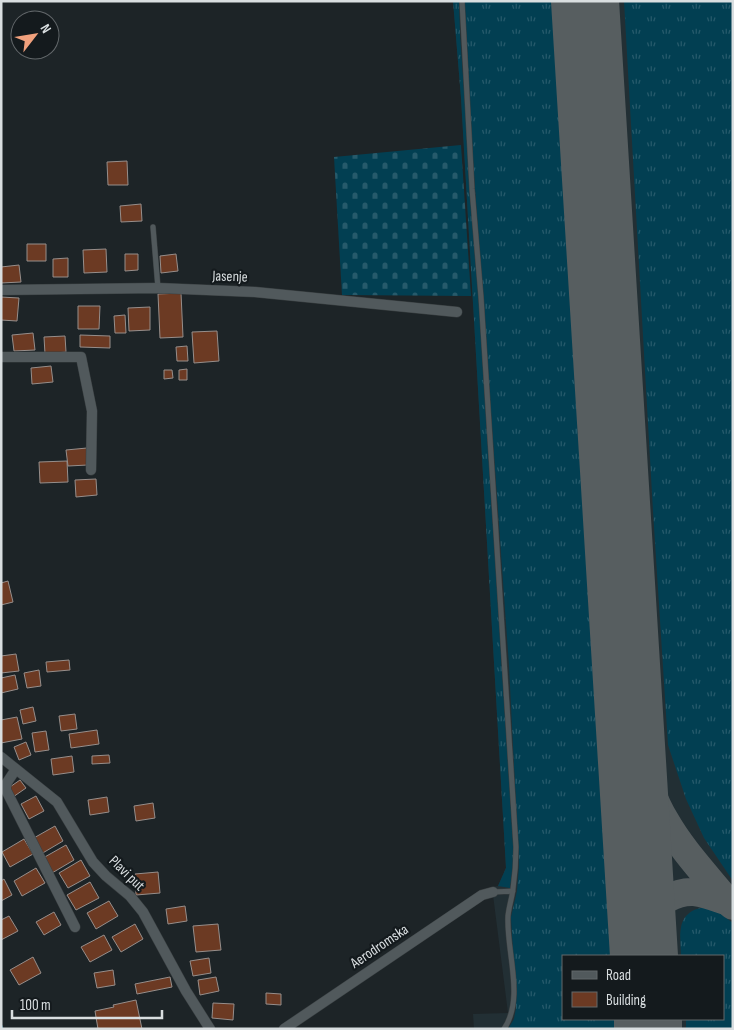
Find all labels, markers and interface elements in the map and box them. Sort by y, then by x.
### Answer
north arrow [10,10,60,60]
text: N [37,21,55,36]
street label: Jasenje [211,266,248,287]
street label: Plavi put [105,852,149,895]
street label: Aerodromska [346,920,412,973]
legend [562,955,724,1020]
text: Road [606,966,631,985]
scale bar [12,988,162,1020]
text: Building [606,991,646,1010]
text: 100 m [20,996,51,1015]

